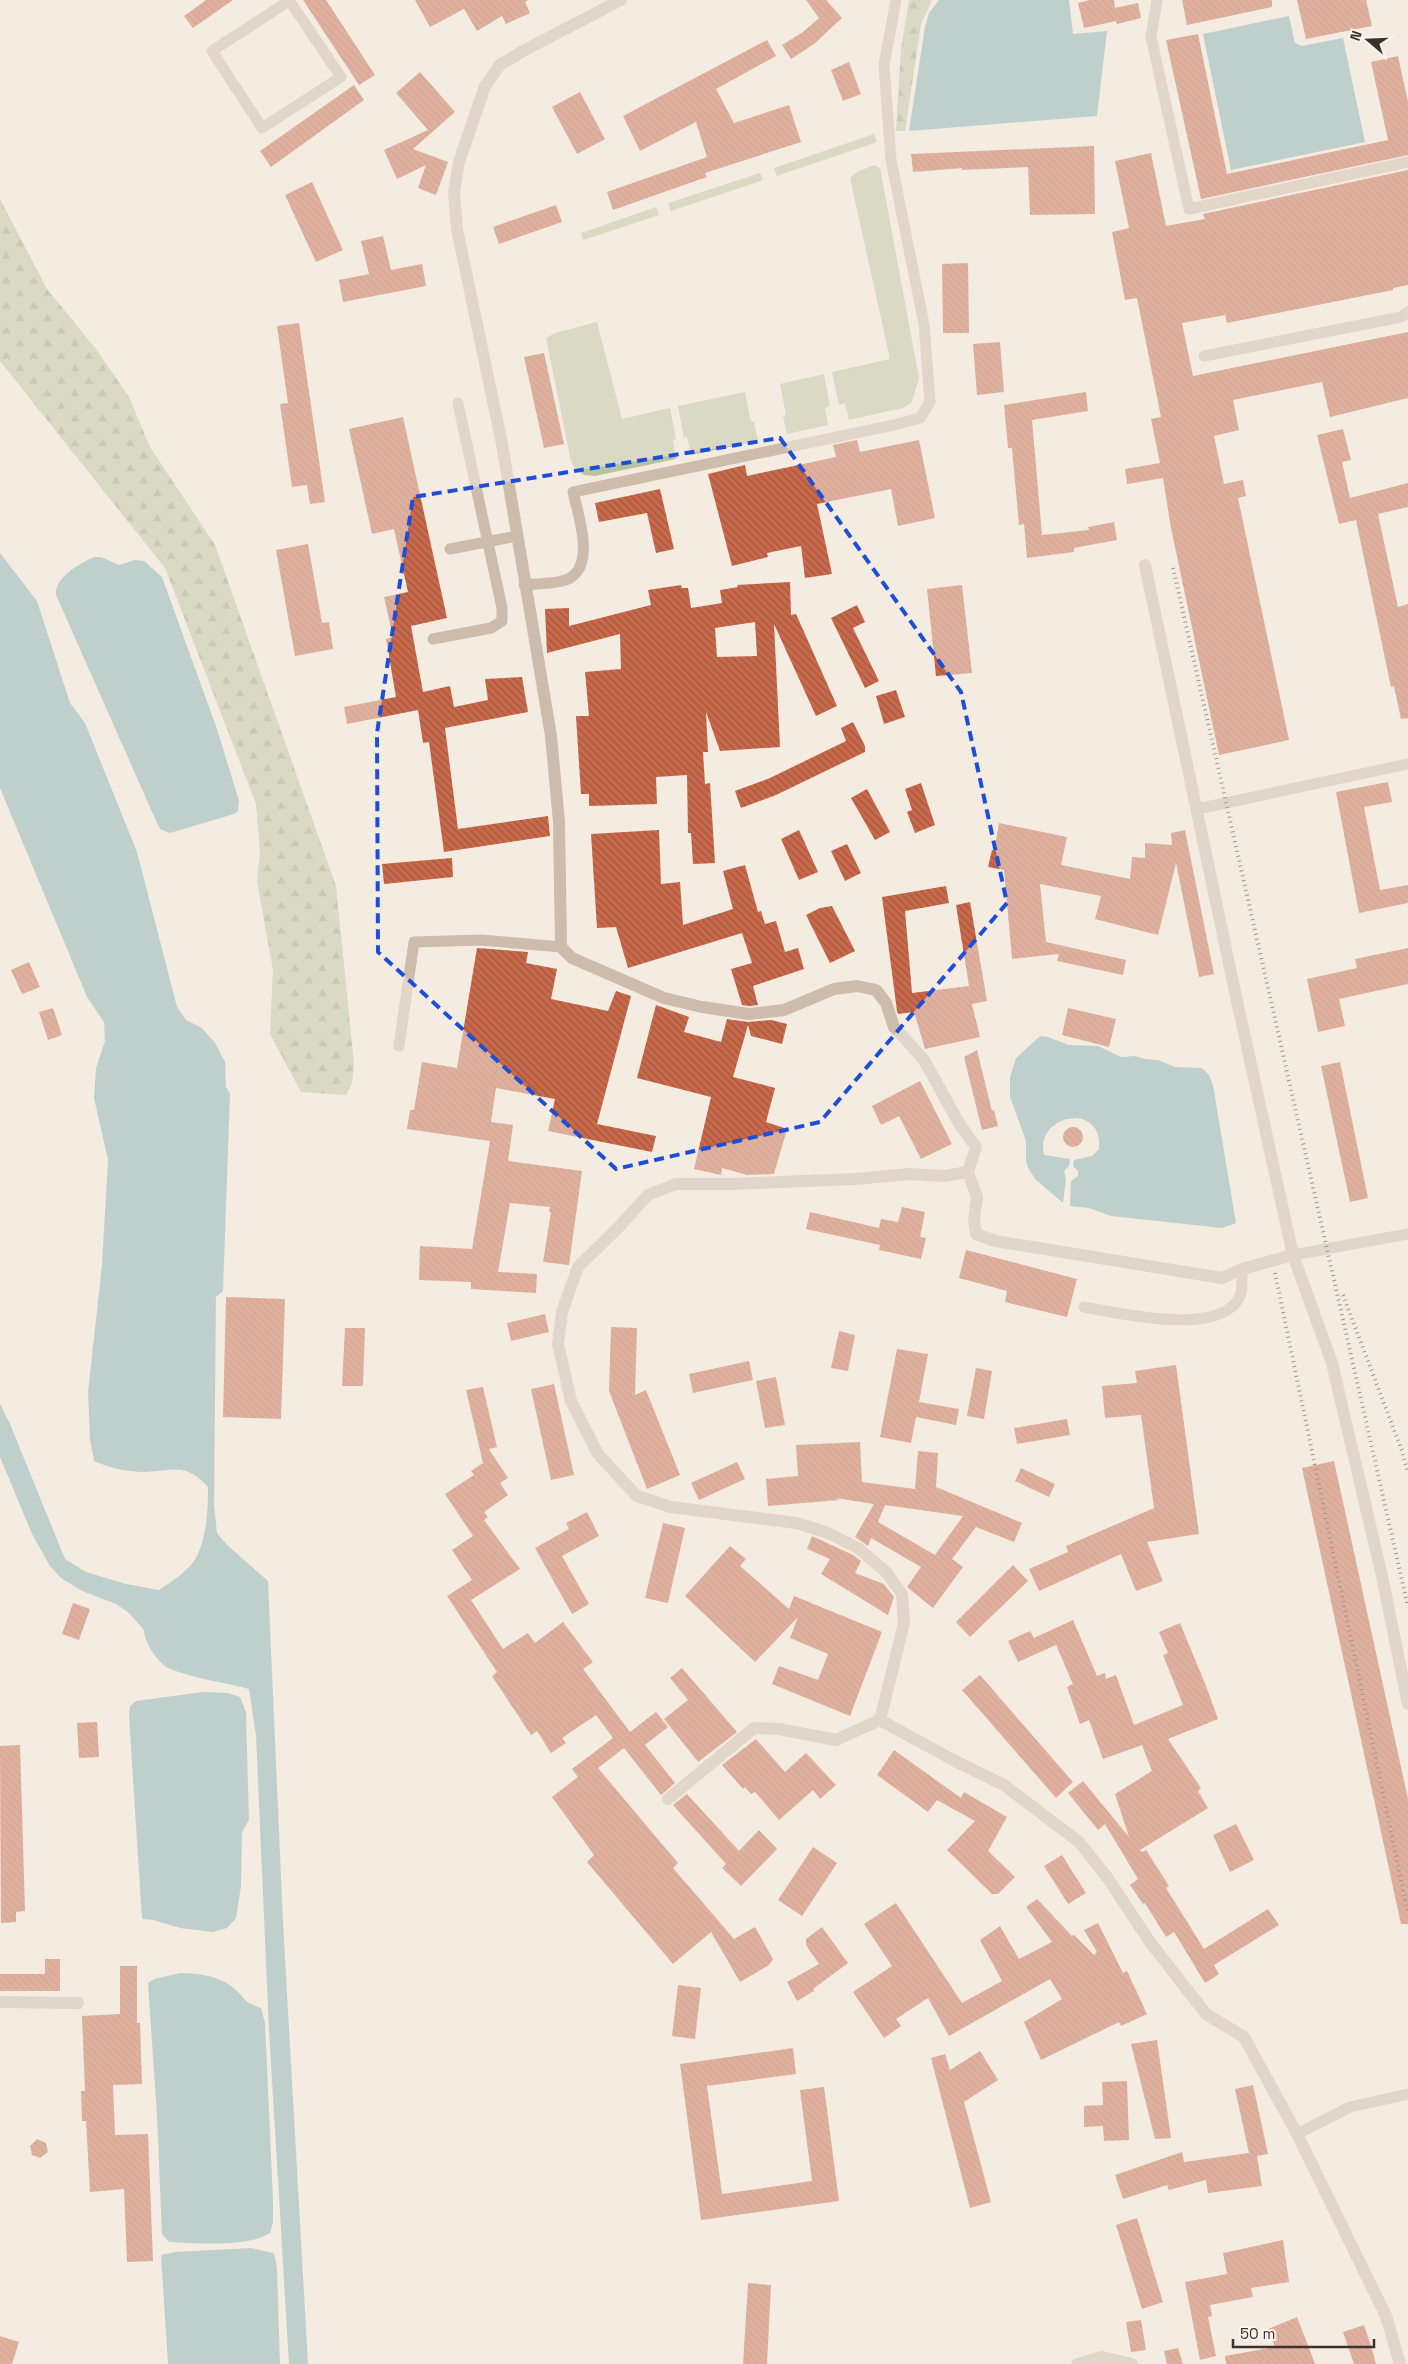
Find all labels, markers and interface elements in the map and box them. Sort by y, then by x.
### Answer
north arrow [1343,15,1393,65]
text: N [1346,28,1366,43]
scale bar [1233,2316,1374,2348]
text: 50 m [1240,2324,1275,2343]

